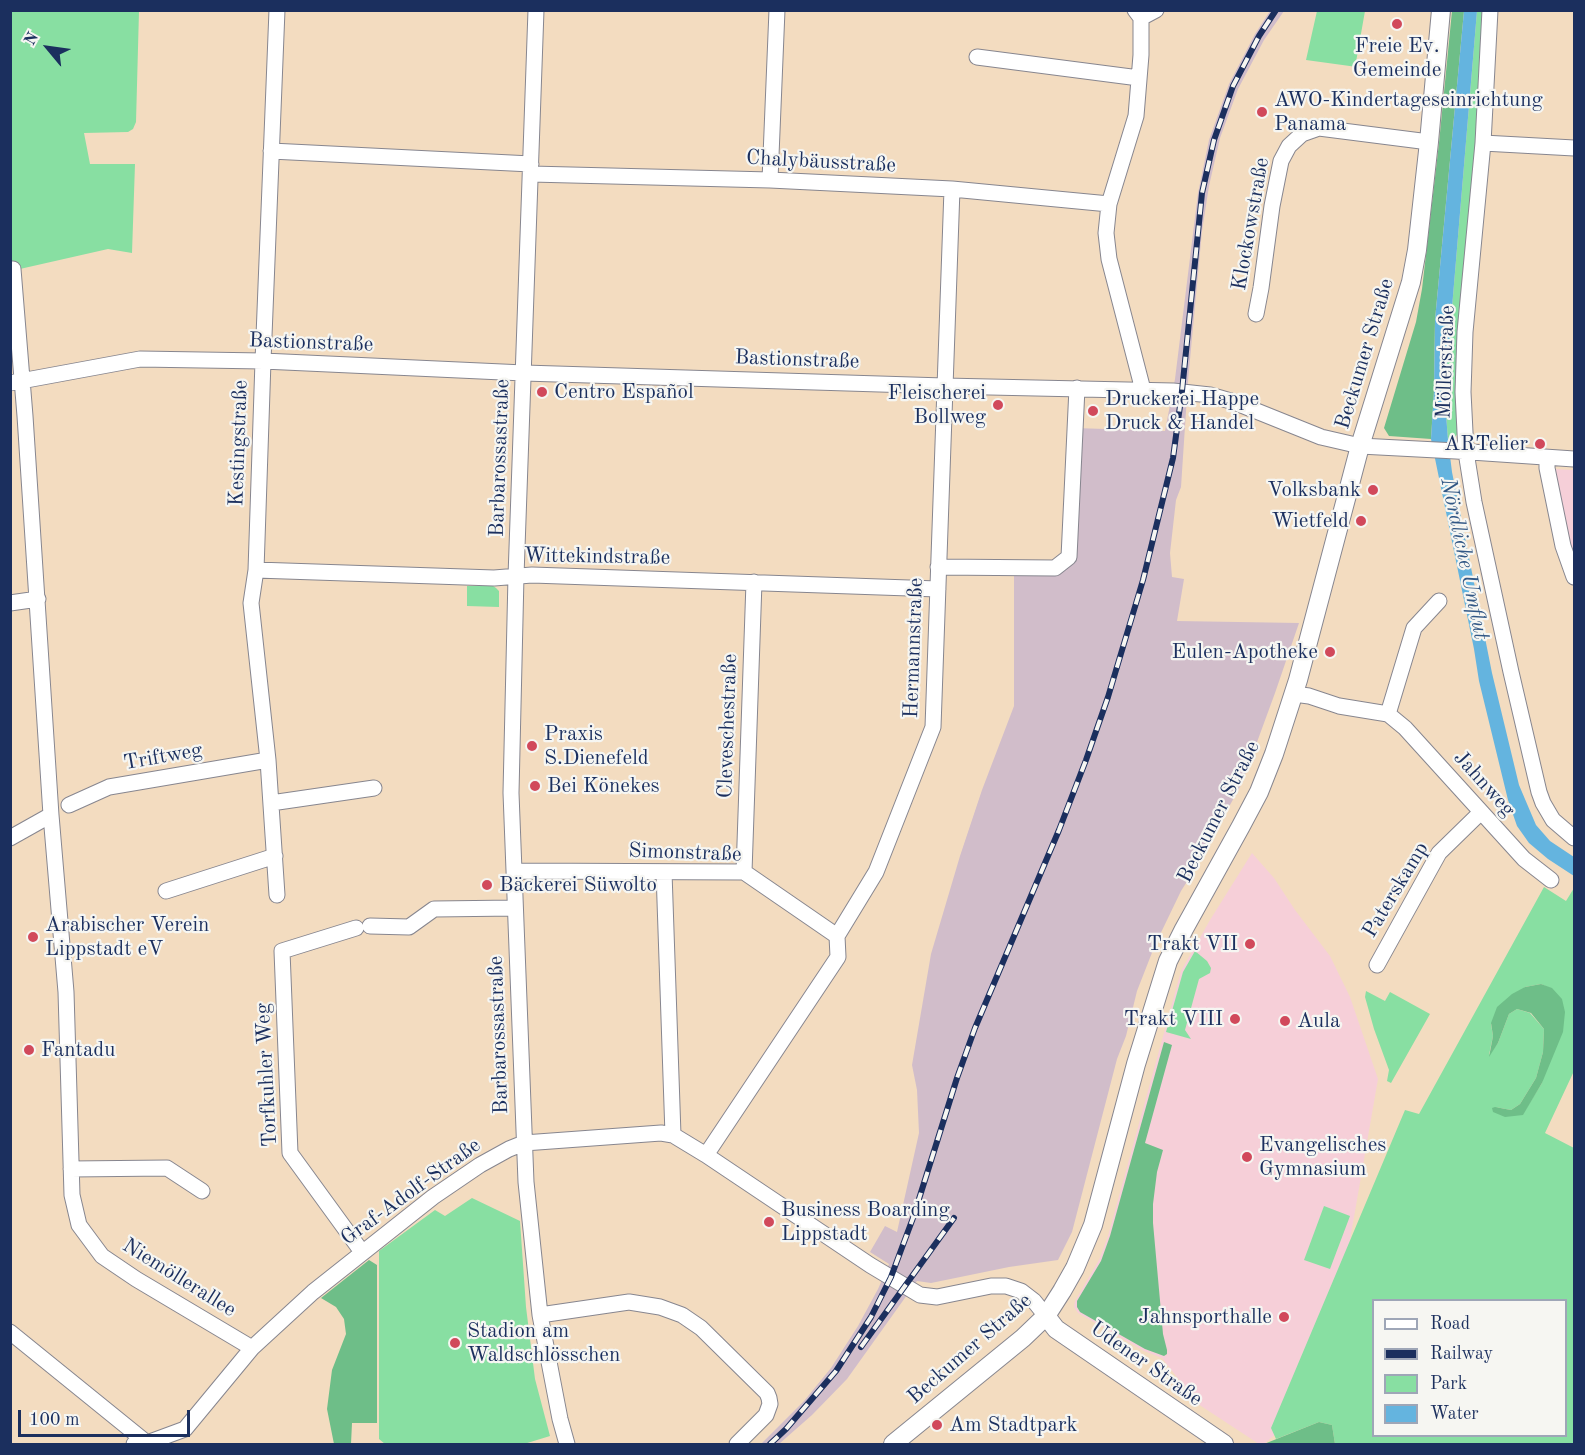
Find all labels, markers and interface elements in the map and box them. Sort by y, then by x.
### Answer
marker: Freie Ev. Gemeinde [1390,17,1404,31]
north arrow [18,18,78,78]
text: N [22,30,42,49]
place label: Freie Ev. Gemeinde [1353,33,1441,83]
place label: AWO-Kindertageseinrichtung Panama [1274,87,1543,137]
marker: AWO-Kindertageseinrichtung Panama [1255,105,1269,119]
street label: Chalybäusstraße [745,145,897,179]
street label: Klockowstraße [1227,156,1275,292]
street label: Beckumer Straße [1330,276,1400,432]
street label: Möllerstraße [1431,305,1461,419]
street label: Bastionstraße [248,328,374,358]
street label: Bastionstraße [734,345,860,375]
street label: Barbarossastraße [485,378,515,538]
street label: Kestingstraße [224,379,254,507]
place label: Centro Español [554,379,694,405]
place label: Fleischerei Bollweg [888,380,986,430]
marker: Centro Español [535,385,549,399]
place label: Druckerei Happe Druck & Handel [1105,386,1259,436]
marker: Fleischerei Bollweg [991,398,1005,412]
marker: Druckerei Happe Druck & Handel [1086,404,1100,418]
place label: ARTelier [1444,431,1528,457]
marker: ARTelier [1533,437,1547,451]
water label: Nördliche Umflut [1434,476,1494,642]
place label: Volksbank [1267,477,1361,503]
marker: Volksbank [1366,483,1380,497]
place label: Wietfeld [1272,508,1349,534]
marker: Wietfeld [1354,514,1368,528]
street label: Wittekindstraße [524,543,670,571]
street label: Hermannstraße [899,577,929,719]
place label: Eulen-Apotheke [1172,639,1318,665]
marker: Eulen-Apotheke [1323,645,1337,659]
street label: Cleveschestraße [713,653,743,799]
place label: Praxis S.Dienefeld [544,721,649,771]
street label: Beckumer Straße [1172,737,1266,887]
street label: Triftweg [121,738,205,776]
marker: Praxis S.Dienefeld [525,739,539,753]
street label: Jahnweg [1448,746,1520,822]
place label: Bei Könekes [547,773,660,799]
marker: Bei Könekes [528,779,542,793]
street label: Simonstraße [628,838,742,868]
street label: Paterskamp [1358,838,1434,942]
place label: Bäckerei Süwolto [499,872,657,898]
marker: Bäckerei Süwolto [480,878,494,892]
place label: Arabischer Verein Lippstadt eV [45,912,209,962]
marker: Arabischer Verein Lippstadt eV [26,930,40,944]
place label: Trakt VII [1147,931,1238,957]
marker: Trakt VII [1243,937,1257,951]
street label: Barbarossastraße [484,955,514,1115]
street label: Torfkuhler Weg [251,1002,283,1148]
place label: Trakt VIII [1124,1006,1223,1032]
place label: Aula [1297,1008,1340,1034]
marker: Trakt VIII [1228,1012,1242,1026]
marker: Aula [1278,1014,1292,1028]
place label: Fantadu [41,1037,115,1063]
marker: Fantadu [22,1043,36,1057]
place label: Evangelisches Gymnasium [1259,1132,1386,1182]
street label: Graf-Adolf-Straße [336,1133,486,1251]
marker: Evangelisches Gymnasium [1240,1150,1254,1164]
place label: Business Boarding Lippstadt [781,1197,950,1247]
marker: Business Boarding Lippstadt [762,1215,776,1229]
street label: Niemöllerallee [118,1233,240,1323]
street label: Beckumer Straße [903,1288,1037,1410]
legend [1372,1299,1567,1437]
place label: Jahnsporthalle [1138,1304,1272,1330]
marker: Jahnsporthalle [1277,1310,1291,1324]
text: Road [1430,1315,1470,1333]
street label: Udener Straße [1085,1316,1207,1412]
place label: Stadion am Waldschlösschen [467,1318,620,1368]
marker: Stadion am Waldschlösschen [448,1336,462,1350]
text: Railway [1430,1345,1493,1363]
text: Park [1430,1375,1467,1393]
scale bar [21,1398,194,1436]
text: Water [1430,1405,1479,1423]
text: 100 m [29,1411,80,1429]
place label: Am Stadtpark [949,1412,1077,1438]
marker: Am Stadtpark [930,1418,944,1432]

